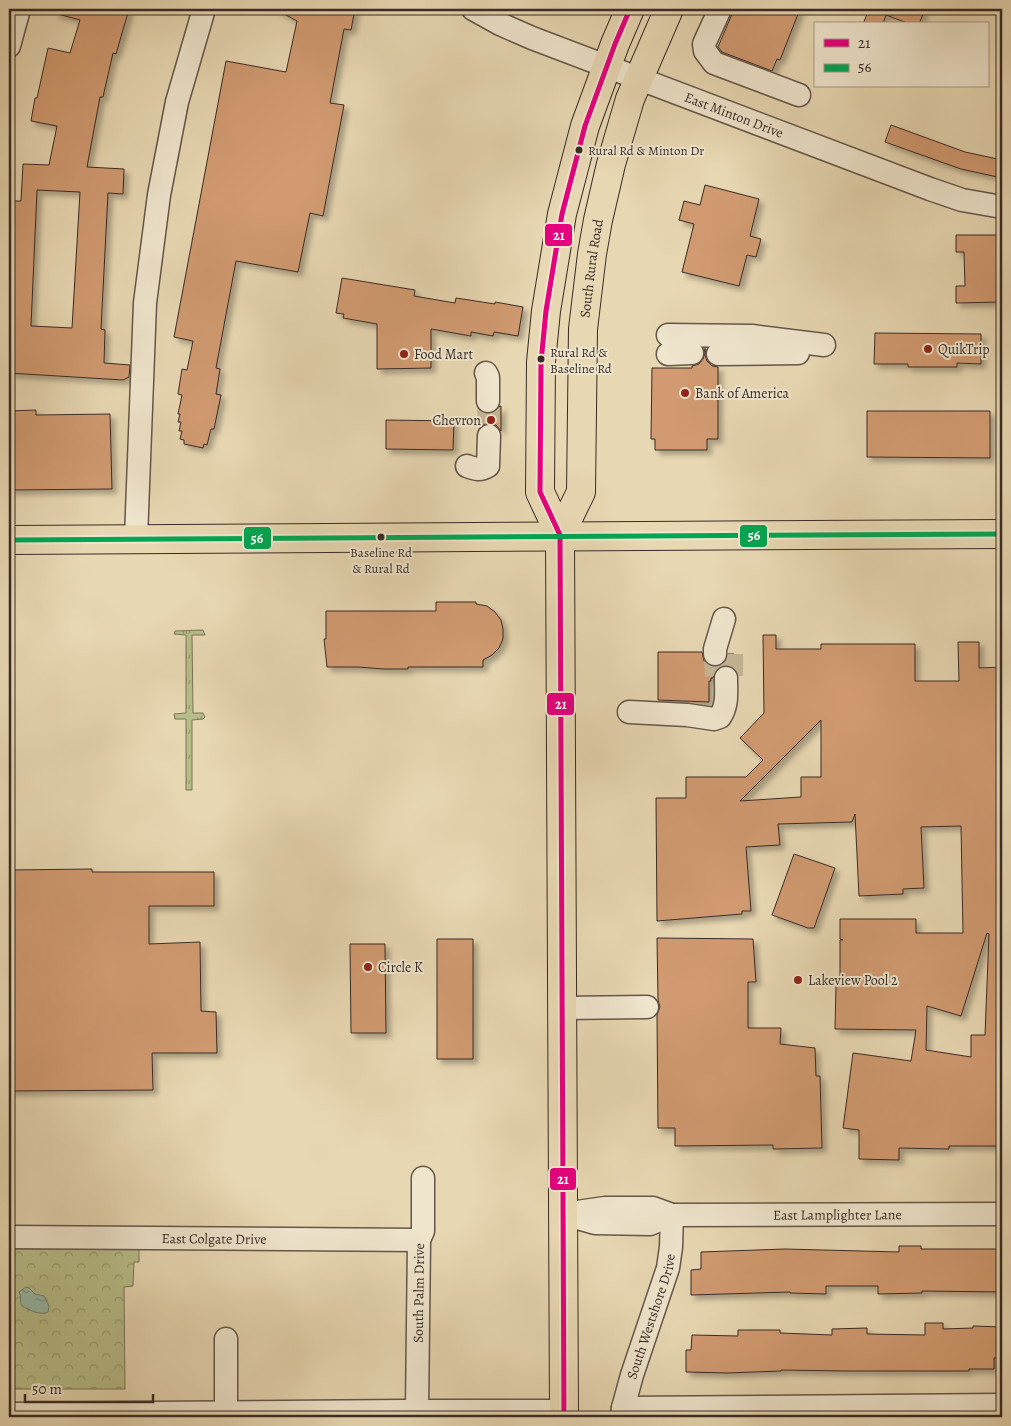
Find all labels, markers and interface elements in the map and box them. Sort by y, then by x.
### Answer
legend [814,22,988,88]
text: 21 [858,33,870,53]
text: 56 [858,57,871,77]
street label: East Minton Drive [682,88,786,143]
place label: Rural Rd & Minton Dr [588,142,704,159]
marker: Rural Rd & Minton Dr [574,145,584,155]
street label: South Rural Road [575,217,608,319]
line badge: 21 [544,223,573,247]
text: 21 [553,226,565,245]
place label: QuikTrip [938,340,990,359]
marker: QuikTrip [922,343,934,355]
place label: Rural Rd & Baseline Rd [550,344,612,377]
place label: Food Mart [414,345,473,364]
marker: Food Mart [398,348,410,360]
marker: Rural Rd & Baseline Rd [536,354,546,364]
place label: Bank of America [695,384,790,403]
marker: Bank of America [679,387,691,399]
place label: Chevron [432,411,481,430]
marker: Chevron [485,414,497,426]
line badge: 56 [739,524,768,548]
line badge: 56 [243,526,272,550]
text: 56 [748,526,761,545]
text: 56 [251,529,264,548]
marker: Baseline Rd & Rural Rd [376,532,386,542]
place label: Baseline Rd & Rural Rd [350,544,412,577]
line badge: 21 [546,692,575,716]
text: 21 [555,695,567,714]
place label: Circle K [378,958,423,977]
marker: Circle K [362,961,374,973]
place label: Lakeview Pool 2 [808,971,898,990]
marker: Lakeview Pool 2 [792,974,804,986]
line badge: 21 [549,1167,577,1191]
text: 21 [557,1170,569,1189]
street label: East Lamplighter Lane [773,1205,902,1225]
street label: East Colgate Drive [161,1229,267,1249]
street label: South Palm Drive [409,1243,429,1343]
street label: South Westshore Drive [622,1253,680,1381]
scale bar [25,1371,152,1403]
text: 50 m [32,1379,62,1399]

